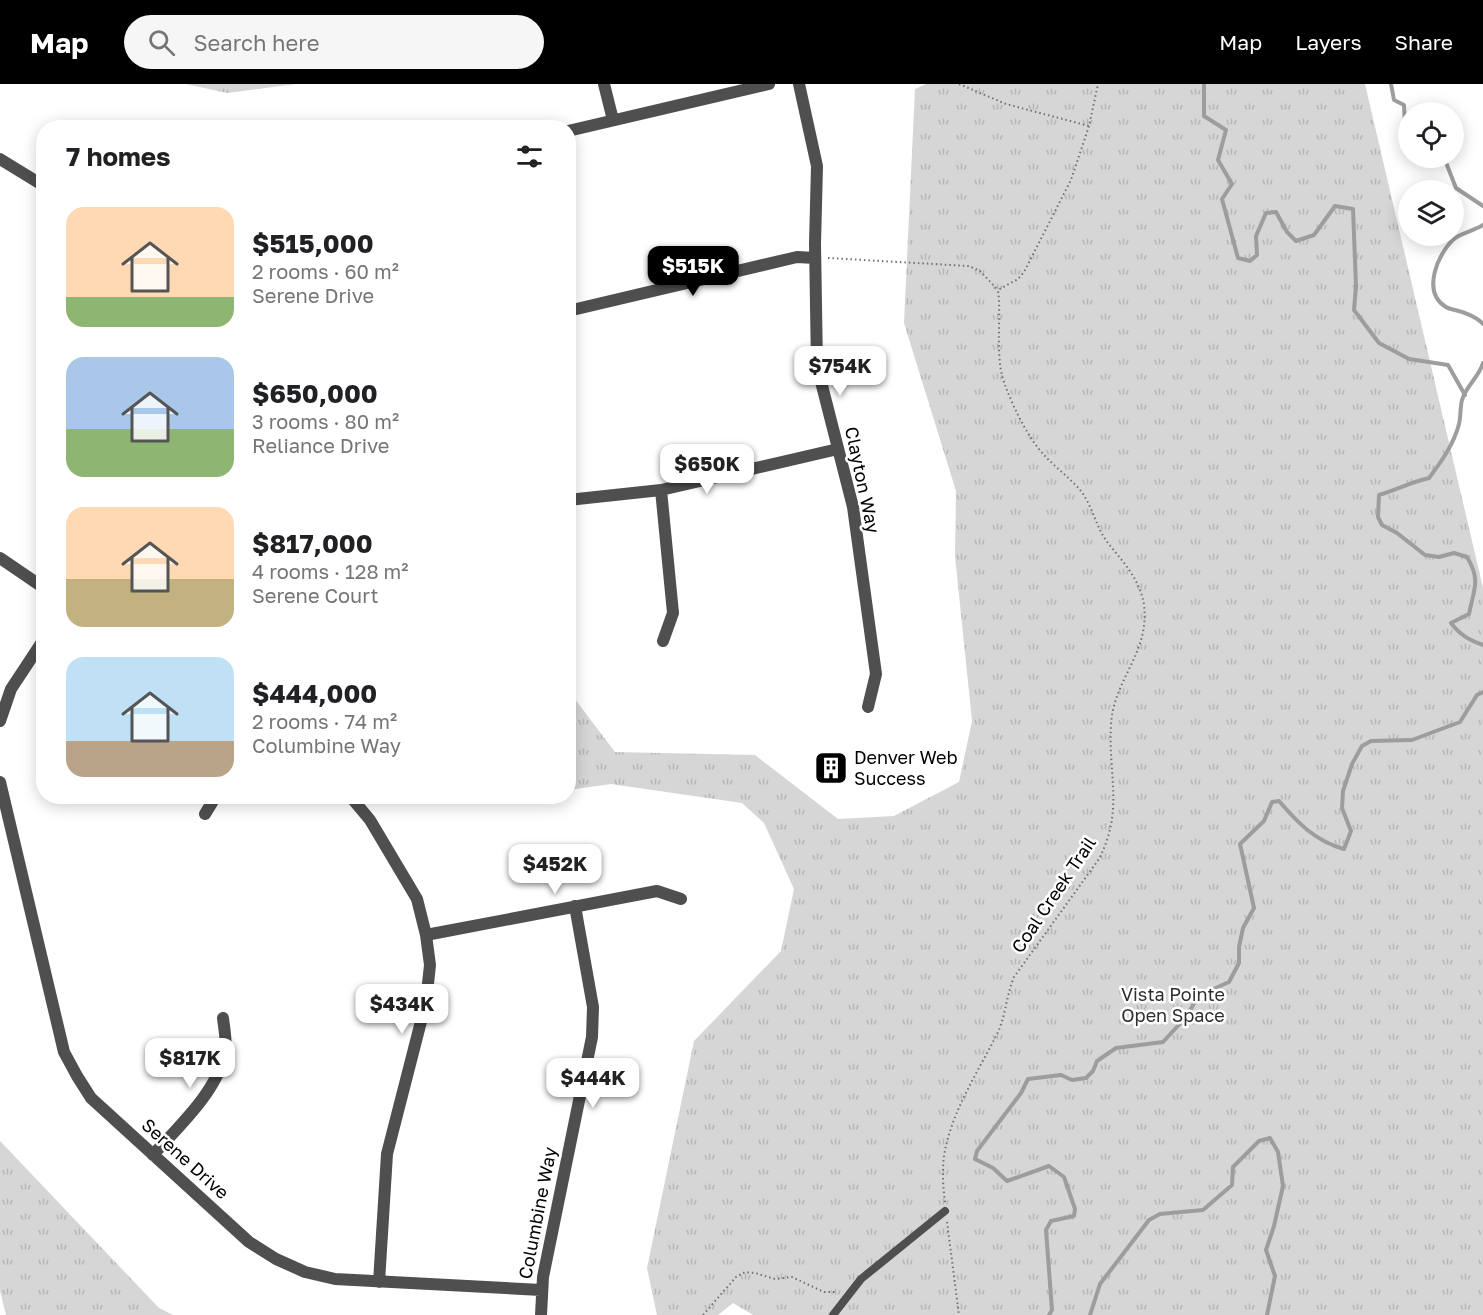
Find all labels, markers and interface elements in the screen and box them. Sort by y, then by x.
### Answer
search box [124,15,544,69]
text: Map [30,26,88,59]
icon: search [145,26,178,59]
text: Search here [193,29,319,56]
text: Map [1219,29,1262,55]
text: Layers [1295,29,1362,55]
text: Share [1395,29,1453,55]
map controls [1398,102,1464,246]
button: locate [1398,102,1464,168]
icon: filters [513,140,546,173]
text: 7 homes [66,141,171,172]
button: layers [1398,180,1464,246]
text: $515,000 [252,228,374,259]
icon: home [114,231,186,303]
pin: $515K [651,246,735,297]
text: $515K [662,253,724,277]
text: 2 rooms · 60 m² [252,259,399,283]
text: Serene Drive [252,283,374,307]
pin: $754K [798,346,882,397]
text: $754K [808,353,872,377]
text: $650,000 [252,378,378,409]
icon: home [114,381,186,453]
text: 3 rooms · 80 m² [252,409,399,433]
street label: Clayton Way [841,424,885,535]
text: Reliance Drive [252,433,389,457]
pin: $650K [665,444,749,495]
text: $650K [674,451,740,475]
text: $817,000 [252,528,373,559]
icon: home [114,531,186,603]
text: 4 rooms · 128 m² [252,559,409,583]
text: Serene Court [252,583,378,607]
text: $444,000 [252,678,377,709]
icon: home [114,681,186,753]
text: 2 rooms · 74 m² [252,709,397,733]
text: Columbine Way [252,733,401,757]
place label: Denver Web Success [854,746,958,789]
building icon: Denver Web Success [813,750,849,786]
street label: Coal Creek Trail [1006,832,1100,957]
pin: $452K [513,844,597,895]
text: $452K [523,851,587,875]
park label: Vista Pointe Open Space [1121,983,1225,1026]
pin: $434K [360,984,444,1035]
text: $434K [369,991,435,1015]
pin: $817K [148,1038,232,1089]
text: $817K [159,1045,221,1069]
pin: $444K [551,1058,635,1109]
text: $444K [560,1065,626,1089]
street label: Serene Drive [137,1113,234,1203]
street label: Columbine Way [513,1145,561,1281]

